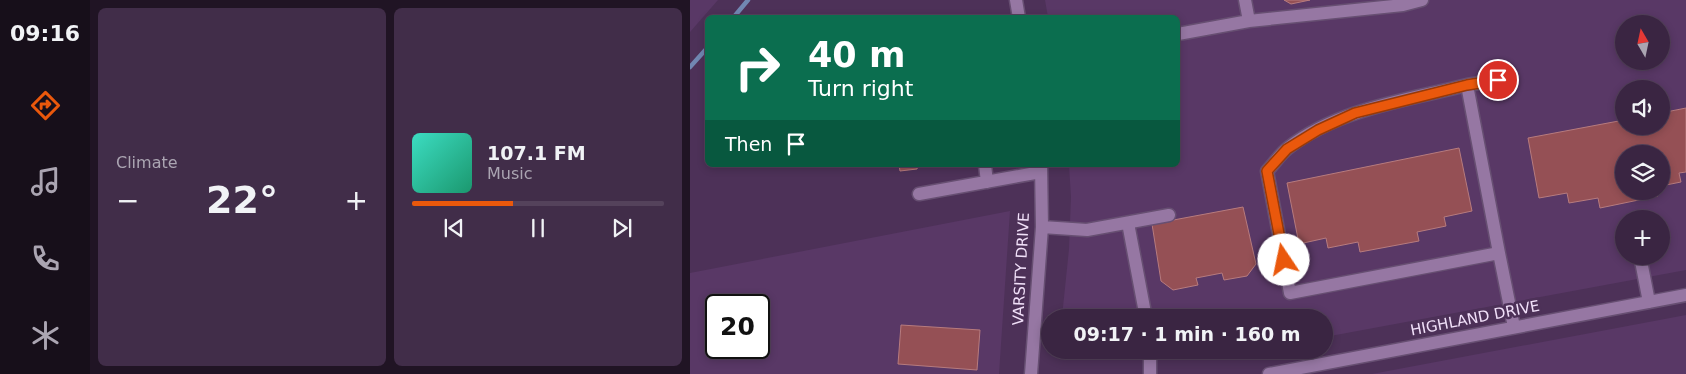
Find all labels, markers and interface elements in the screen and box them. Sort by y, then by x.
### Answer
north arrow [1615,15,1670,70]
map controls [1615,15,1670,265]
text: 09:16 [10,21,80,46]
icon: right [725,35,790,100]
text: 40 m [808,35,905,75]
pin [1477,59,1519,101]
icon: arrive [1484,66,1512,94]
text: Turn right [808,76,913,101]
button: sound [1615,80,1670,135]
icon: directions [28,88,63,123]
icon: arrive [782,130,810,158]
text: Then [725,133,772,155]
text: 107.1 FM [487,142,586,164]
button: layers [1615,145,1670,200]
text: Climate [116,153,178,172]
icon: music [28,164,63,199]
text: Music [487,164,533,183]
text: 22° [206,178,278,222]
text: − [116,184,139,217]
text: + [345,184,368,217]
button: + [1615,210,1670,265]
street label: VARSITY DRIVE [1009,212,1033,326]
icon: previous [440,214,468,242]
icon: pause [524,214,552,242]
icon: next [608,214,636,242]
position arrow [1257,233,1309,285]
icon: phone [28,241,63,276]
speed limit sign: 20 [705,294,770,359]
street label: HIGHLAND DRIVE [1409,297,1541,339]
icon: climate [28,318,63,353]
text: 09:17 · 1 min · 160 m [1073,323,1301,345]

